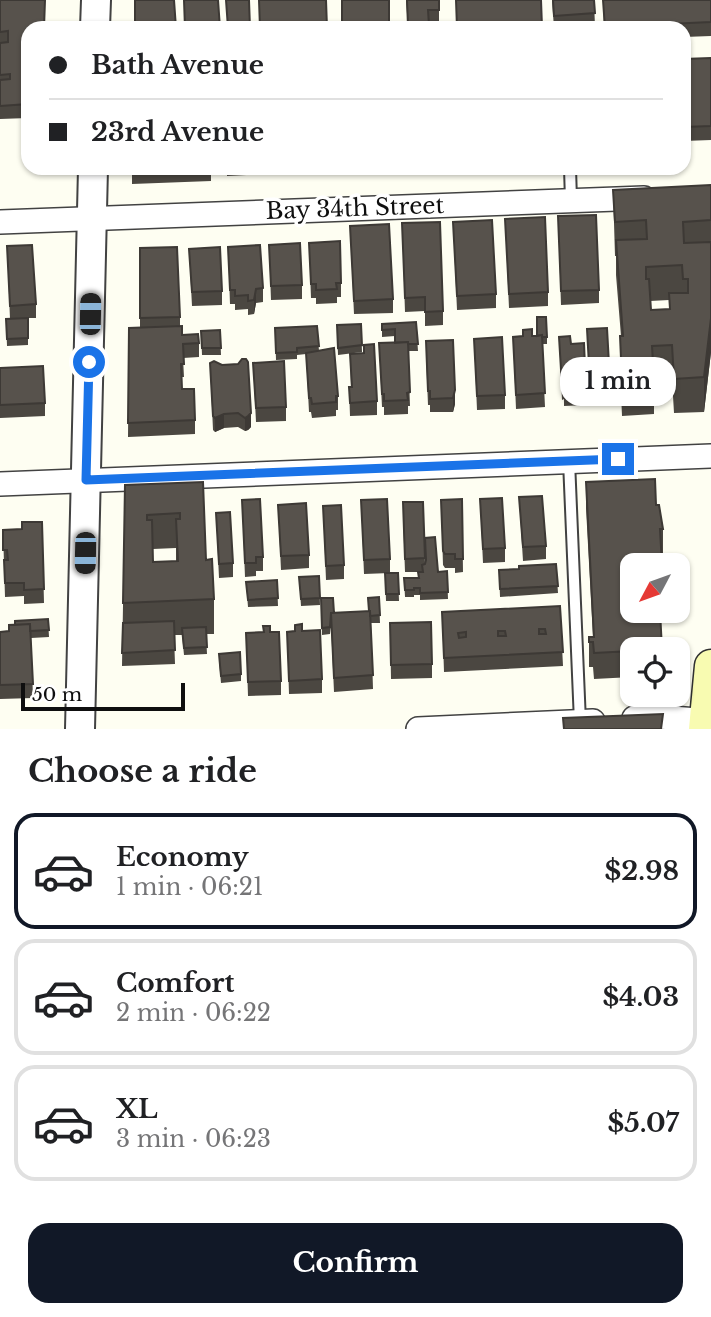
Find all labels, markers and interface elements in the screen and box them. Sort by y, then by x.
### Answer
text: Bath Avenue [91,49,264,81]
text: 23rd Avenue [91,116,264,148]
street label: Bay 34th Street [265,191,445,225]
car [80,293,101,335]
route start [73,346,105,378]
callout: 1 min [560,358,676,406]
text: 1 min [585,367,651,395]
route end [602,443,634,475]
car [75,532,96,574]
north arrow [620,553,690,623]
map controls [620,553,690,707]
button: locate [620,637,690,707]
scale bar [21,680,186,712]
text: 50 m [32,683,82,706]
text: Choose a ride [28,751,257,791]
icon: car [32,840,95,903]
text: Economy [116,841,249,873]
text: $2.98 [605,855,679,887]
text: 1 min · 06:21 [116,873,263,901]
icon: car [32,966,95,1029]
text: Comfort [116,967,234,999]
text: $4.03 [603,981,679,1013]
text: 2 min · 06:22 [116,999,271,1027]
icon: car [32,1092,95,1155]
text: XL [116,1093,158,1125]
text: $5.07 [607,1107,679,1139]
text: 3 min · 06:23 [116,1125,271,1153]
button: Confirm [28,1223,683,1303]

